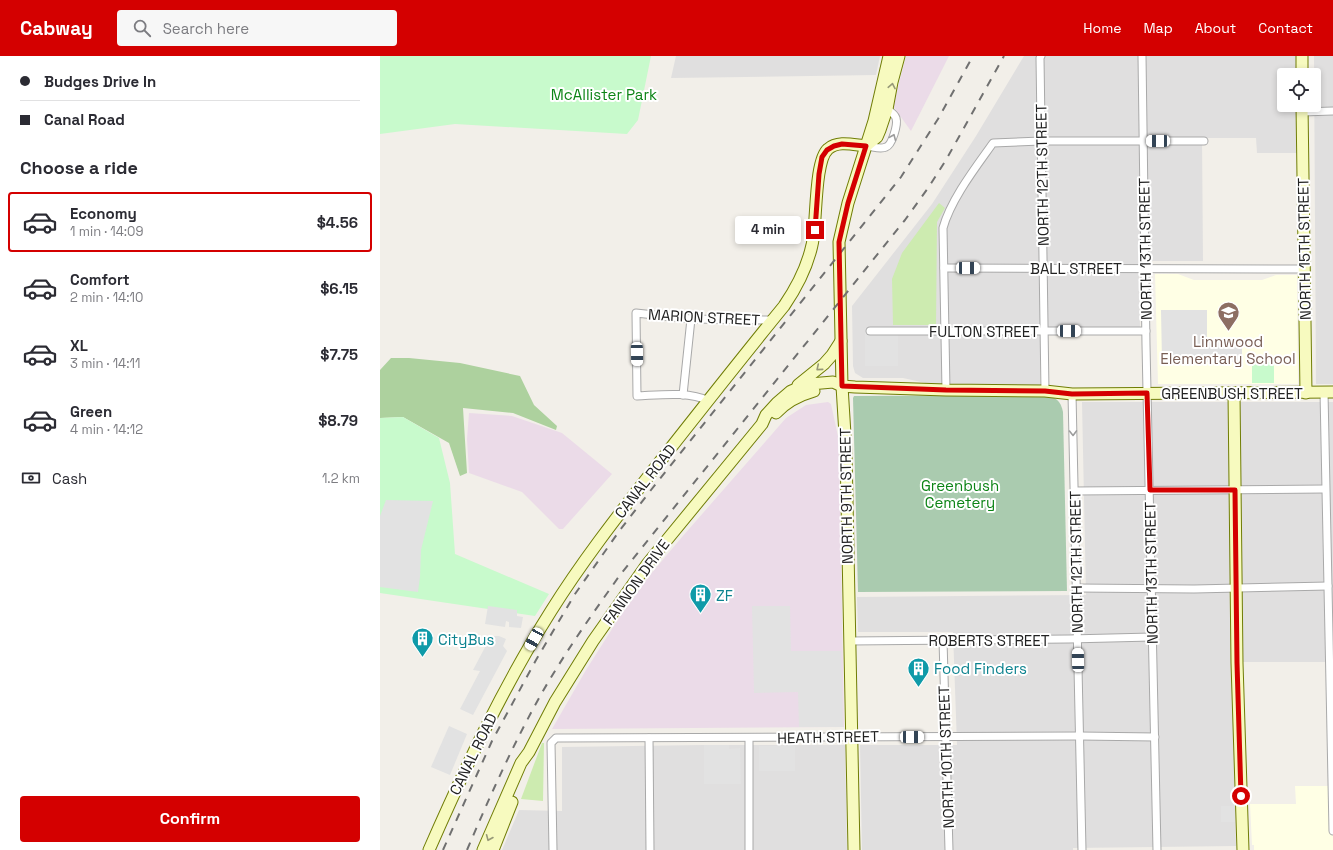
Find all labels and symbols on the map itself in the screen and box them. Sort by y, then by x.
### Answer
one-way arrow [887,83,895,89]
park label: McAllister Park [551,85,657,104]
street label: NORTH 12TH STREET [1031,103,1053,246]
one-way arrow [888,134,896,141]
car [1146,135,1170,147]
street label: NORTH 13TH STREET [1134,177,1156,320]
street label: NORTH 15TH STREET [1293,178,1315,320]
callout: 4 min [735,216,801,244]
route end [806,221,824,239]
street label: BALL STREET [1030,259,1122,278]
car [956,262,980,274]
school or university icon: Linnwood Elementary School [1215,299,1241,332]
street label: MARION STREET [648,305,761,329]
street label: FULTON STREET [929,322,1039,341]
car [1057,325,1081,337]
place label: Linnwood Elementary School [1160,332,1296,368]
car [631,342,643,366]
one-way arrow [816,364,824,371]
street label: GREENBUSH STREET [1161,384,1303,403]
street label: NORTH 9TH STREET [835,428,857,564]
one-way arrow [1069,430,1078,436]
street label: CANAL ROAD [610,440,680,522]
park label: Greenbush Cemetery [921,476,999,512]
street label: NORTH 12TH STREET [1065,490,1087,633]
street label: NORTH 13TH STREET [1140,501,1162,644]
street label: FANNON DRIVE [598,535,674,629]
building icon: ZF [688,582,714,615]
place label: ZF [716,586,733,605]
building icon: CityBus [410,626,436,659]
car [523,626,545,652]
place label: CityBus [438,630,494,649]
street label: ROBERTS STREET [928,631,1050,650]
car [1072,648,1084,672]
building icon: Food Finders [906,655,932,688]
place label: Food Finders [934,659,1027,678]
street label: NORTH 10TH STREET [934,685,958,829]
street label: CANAL ROAD [445,710,501,798]
street label: HEATH STREET [777,727,879,747]
car [900,731,924,743]
route start [1232,787,1250,805]
one-way arrow [485,834,493,841]

